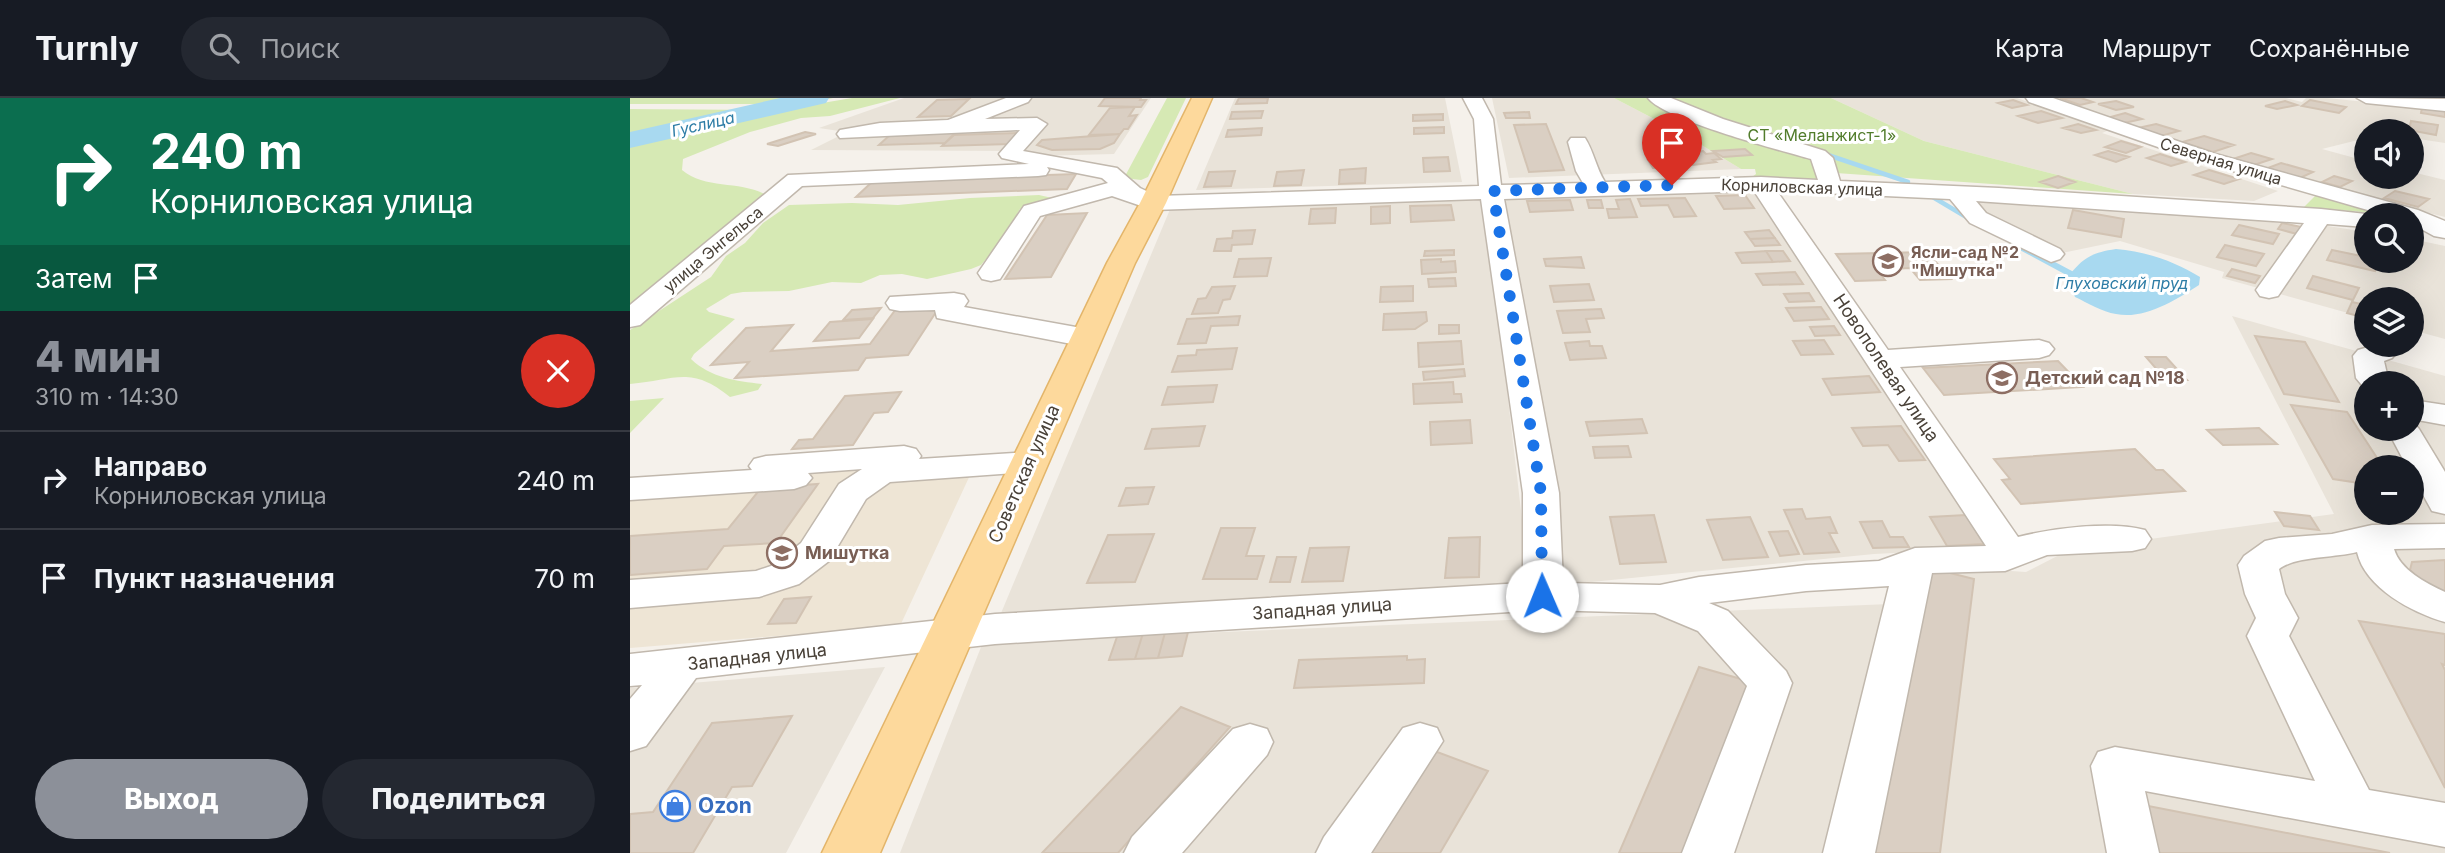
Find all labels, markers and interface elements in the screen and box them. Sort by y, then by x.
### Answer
search box [181,17,671,80]
text: Turnly [35,28,139,68]
icon: search [205,29,243,67]
text: Поиск [261,33,340,64]
text: Карта [1995,34,2064,63]
text: Маршрут [2102,34,2211,63]
text: Сохранённые [2249,34,2410,63]
water label: Гуслица [670,107,737,141]
pin [1642,113,1702,185]
map controls [2354,119,2424,525]
button: sound [2354,119,2424,189]
text: 240 m [150,122,303,181]
icon: arrive [1653,124,1691,162]
park label: СТ «Меланжист-1» [1748,125,1896,145]
icon: right [35,126,126,217]
street label: Северная улица [2158,133,2284,189]
street label: Корниловская улица [1721,174,1883,200]
text: Корниловская улица [150,182,474,221]
street label: улица Энгельса [659,202,767,296]
button: search [2354,203,2424,273]
place label: Ясли-сад №2 "Мишутка" [1911,242,2019,280]
school or university icon: Ясли-сад №2 "Мишутка" [1871,244,1905,278]
icon: arrive [127,259,165,297]
text: Затем [35,263,113,294]
water label: Глуховский пруд [2056,273,2188,293]
button: layers [2354,287,2424,357]
street label: Новополевая улица [1829,290,1944,446]
text: 4 мин [35,331,161,382]
button: close [521,334,595,408]
school or university icon: Детский сад №18 [1985,361,2019,395]
place label: Детский сад №18 [2025,367,2185,388]
button: + [2354,371,2424,441]
text: 310 m · 14:30 [35,383,179,411]
street label: Советская улица [984,401,1063,546]
text: Направо [94,451,207,482]
button: − [2354,455,2424,525]
icon: right [35,461,73,499]
text: 240 m [516,465,595,496]
text: Корниловская улица [94,482,327,510]
school or university icon: Мишутка [765,536,799,570]
place label: Мишутка [805,542,890,563]
icon: arrive [35,559,73,597]
position arrow [1505,559,1579,633]
text: Пункт назначения [94,563,335,594]
text: 70 m [534,563,595,594]
street label: Западная улица [1251,593,1393,624]
street label: Западная улица [686,639,828,674]
button: Выход [35,759,308,839]
button: Поделиться [322,759,595,839]
shop icon: Ozon [658,789,692,823]
place label: Ozon [698,793,752,818]

